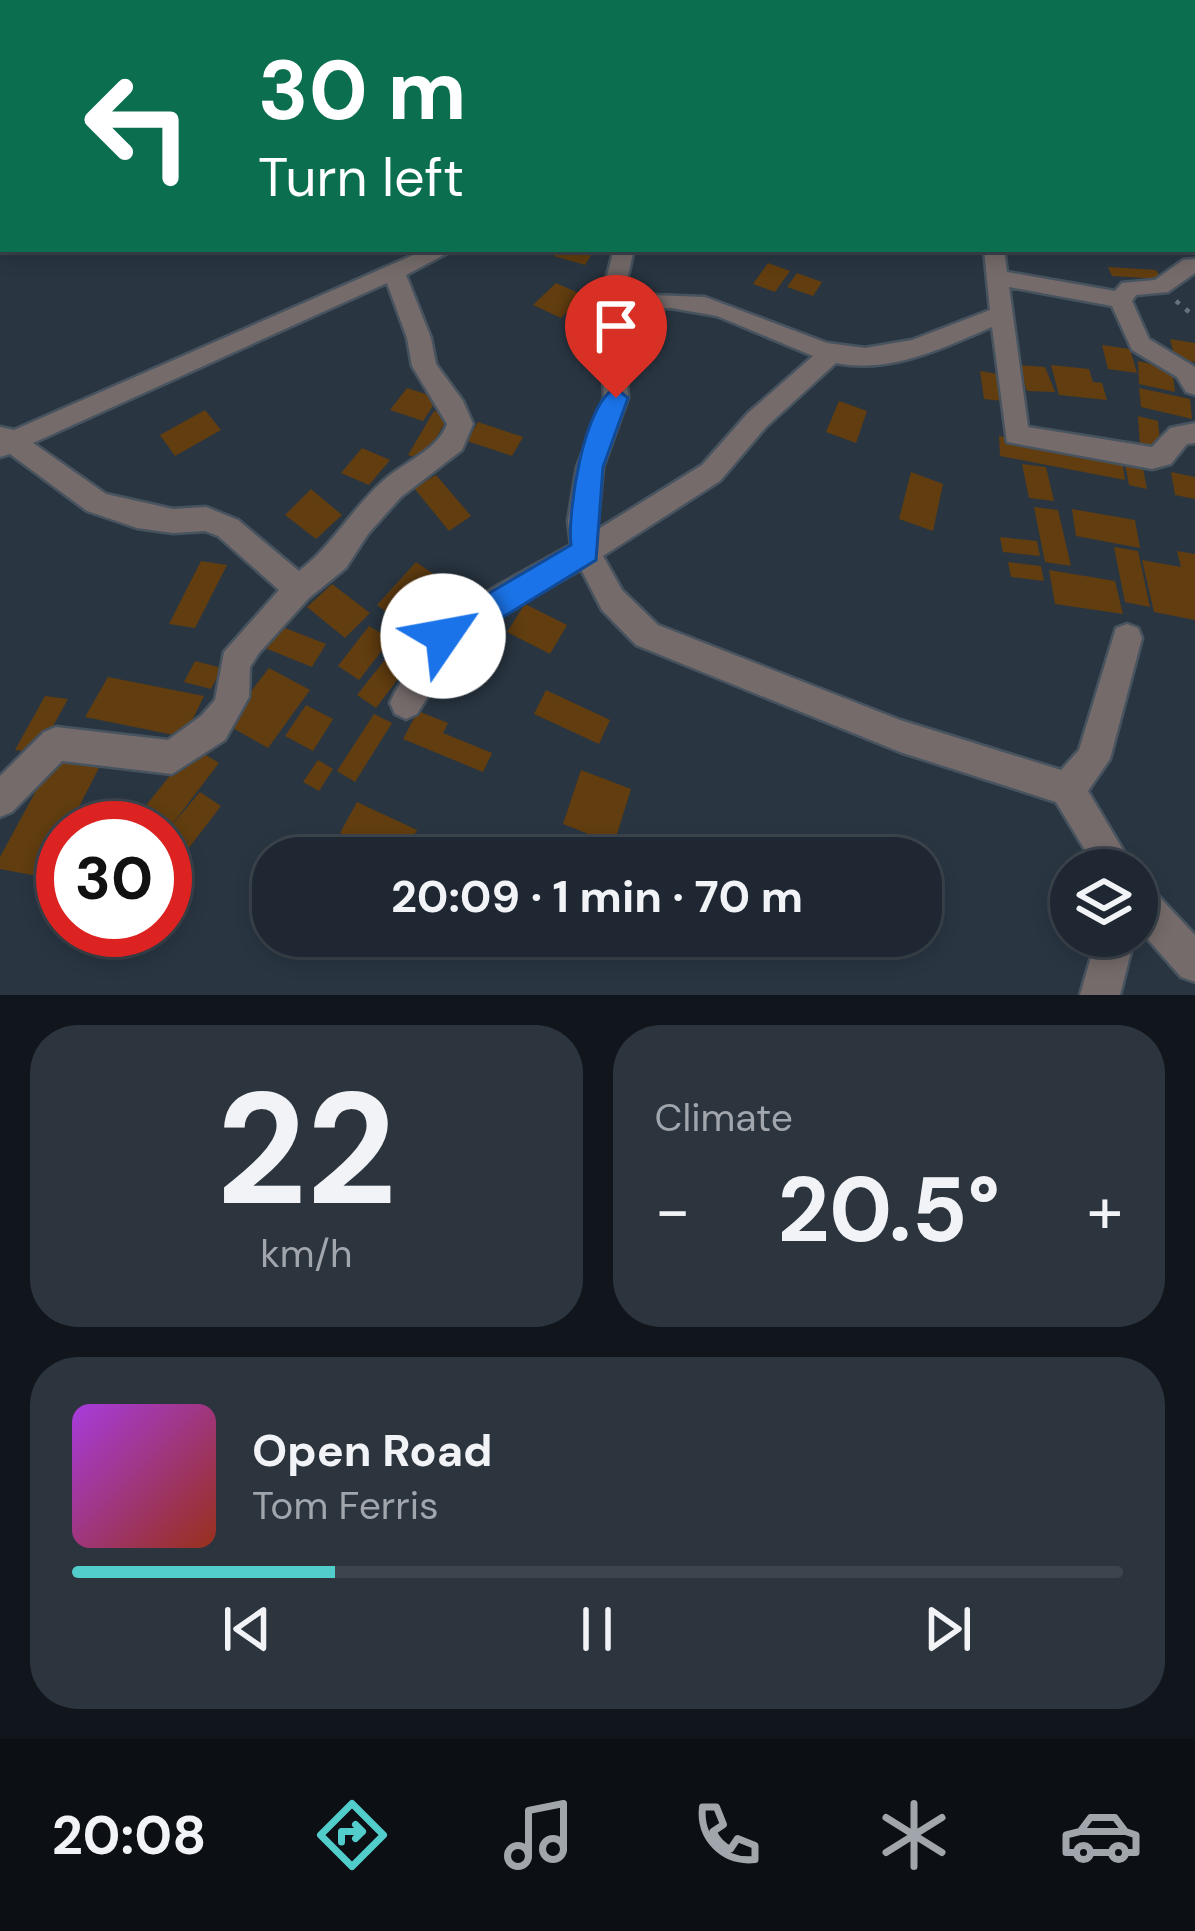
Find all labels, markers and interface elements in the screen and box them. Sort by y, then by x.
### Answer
text: 30 m [258,36,467,145]
icon: left [60,48,216,204]
text: Turn left [258,142,464,213]
pin [565,275,667,398]
icon: arrive [583,293,649,359]
position arrow [380,573,506,699]
speed limit sign: 30 [36,801,192,957]
map controls [1050,849,1158,957]
button: layers [1050,849,1158,957]
text: 20:09 · 1 min · 70 m [391,867,803,926]
text: 22 [216,1048,396,1251]
text: Climate [655,1092,793,1143]
text: 20.5° [777,1152,1000,1269]
text: − [655,1168,691,1253]
text: + [1087,1168,1123,1253]
text: km/h [260,1228,352,1279]
text: Open Road [252,1421,493,1480]
text: Tom Ferris [252,1480,439,1531]
icon: previous [214,1596,280,1662]
icon: pause [564,1596,630,1662]
icon: next [915,1596,981,1662]
icon: directions [310,1793,394,1877]
icon: music [497,1793,581,1877]
icon: phone [685,1793,769,1877]
icon: climate [872,1793,956,1877]
icon: car [1059,1793,1143,1877]
text: 20:08 [52,1800,207,1871]

